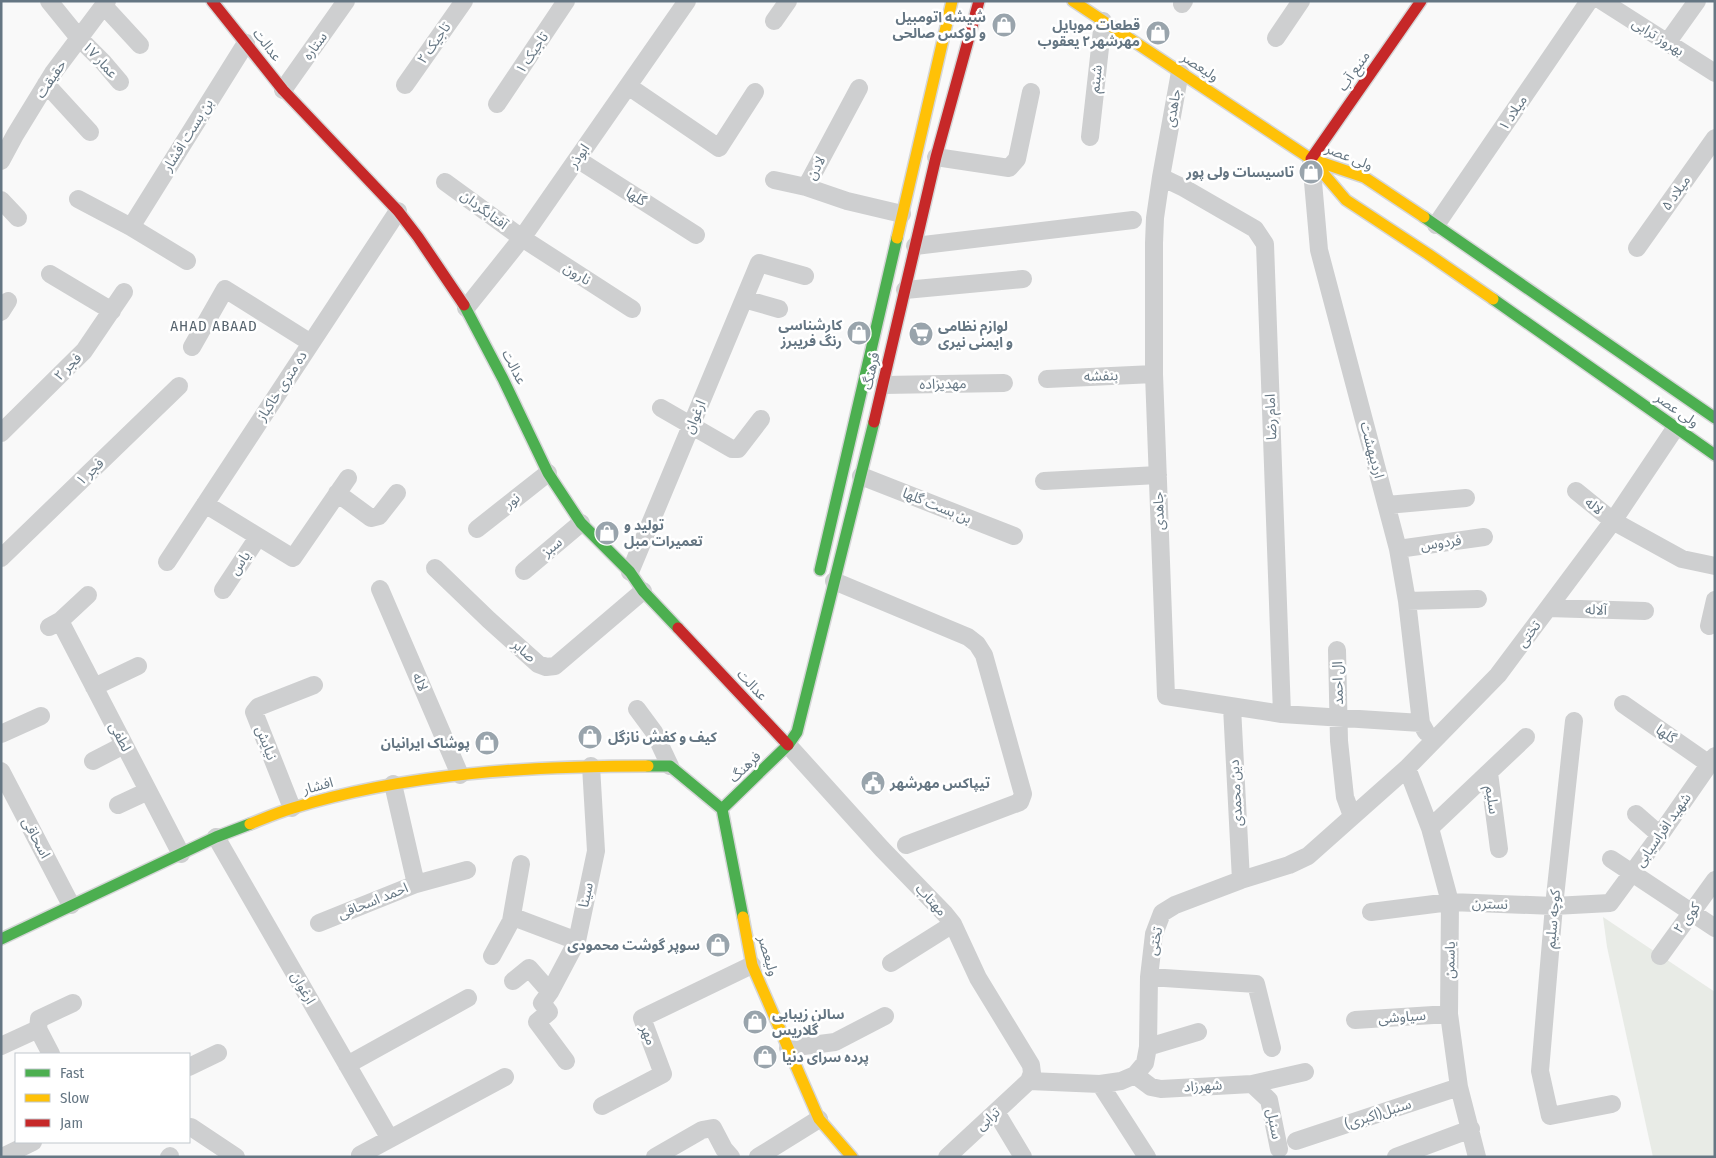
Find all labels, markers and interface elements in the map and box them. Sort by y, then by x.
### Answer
place label: شیشه اتومبیل و لوکس صالحی [893,9,986,42]
shop icon: شیشه اتومبیل و لوکس صالحی [991,12,1017,38]
street label: بهروز ترابی [1629,14,1687,60]
place label: قطعات موبایل مهرشهر۲ یعقوب [1038,17,1140,50]
street label: تاجیک ۲ [414,19,454,67]
shop icon: قطعات موبایل مهرشهر۲ یعقوب [1145,20,1171,46]
street label: عدالت [249,25,285,65]
street label: ستاره [299,29,331,63]
street label: تاجیک ۱ [512,29,552,77]
street label: عمار ۱۷ [79,38,121,82]
street label: ولیعصر [1177,48,1222,85]
street label: منبع آب [1334,48,1375,95]
street label: حقیقت [32,57,70,101]
street label: شبنم [1086,64,1108,94]
street label: جاهدی [1161,88,1185,128]
street label: میلاد ۱ [1495,92,1531,134]
street label: بن بست افشار [158,95,217,175]
street label: ولی عصر [1322,139,1375,174]
street label: ابوذر [564,141,593,172]
street label: لادن [803,153,829,183]
shop icon: تاسیسات ولی پور [1298,159,1324,185]
place label: تاسیسات ولی پور [1185,164,1294,181]
street label: میلاد ۵ [1658,172,1694,214]
street label: گلها [623,184,650,210]
street label: آفتابگردان [457,187,512,234]
street label: نارون [560,259,594,289]
district label: AHAD ABAAD [170,317,258,335]
place label: کارشناسی رنگ فریبرز [778,317,843,350]
place label: لوازم نظامی و ایمنی نیری [938,318,1013,351]
shop icon: کارشناسی رنگ فریبرز [846,320,872,346]
supermarket icon: لوازم نظامی و ایمنی نیری [908,321,934,347]
street label: عدالت [498,347,530,387]
street label: ده متری خاکباز [253,348,311,425]
street label: فجر ۲ [51,350,85,384]
street label: فرهنگ [858,351,884,391]
street label: بنفشه [1084,367,1119,385]
street label: مهدیزاده [919,375,967,393]
street label: ولی عصر [1651,388,1702,431]
street label: امام رضا [1262,394,1282,440]
street label: ارغوان [680,398,710,436]
street label: اردیبهشت [1356,420,1388,480]
street label: فجر ۱ [73,455,107,489]
street label: بن بست گلها [900,485,974,528]
street label: نور [500,489,524,513]
street label: جاهدی [1150,491,1168,531]
street label: لاله [1581,494,1607,518]
place label: تولید و تعمیرات مبل [624,517,703,550]
shop icon: تولید و تعمیرات مبل [594,520,620,546]
street label: فردوس [1419,532,1463,554]
street label: سبز [538,534,566,561]
street label: یاس [226,548,254,578]
street label: آلاله [1585,601,1608,619]
street label: تختی [1514,617,1544,651]
street label: صابر [508,635,540,666]
street label: ال احمد [1329,661,1347,705]
street label: عدالت [733,666,771,704]
street label: لاله [409,670,431,694]
street label: لطفی [105,719,135,755]
street label: گلها [1652,721,1680,747]
street label: نیایش [252,724,280,763]
shop icon: کیف و کفش نازگل [577,724,603,750]
place label: کیف و کفش نازگل [608,729,717,746]
shop icon: پوشاک ایرانیان [474,730,500,756]
place label: پوشاک ایرانیان [381,735,470,752]
street label: فرهنگ [726,748,764,786]
street label: دین محمدی [1226,759,1246,827]
public building icon: تیپاکس مهرشهر [860,770,886,796]
street label: افشار [300,774,335,798]
place label: تیپاکس مهرشهر [889,775,990,792]
street label: سلیم [1480,785,1502,815]
street label: شهید افراسیابی [1631,790,1695,870]
street label: اسحاقی [18,815,54,861]
street label: احمد اسحاقی [335,879,411,923]
street label: مهتاب [912,880,950,920]
street label: سینا [575,881,597,909]
street label: کوچه سلیم [1542,889,1566,949]
street label: نسترن [1472,895,1509,913]
street label: کوی ۲ [1670,899,1704,937]
street label: تختی [1144,925,1166,957]
shop icon: سوپر گوشت محمودی [705,932,731,958]
street label: ولیعصر [754,933,782,978]
place label: سوپر گوشت محمودی [567,937,700,954]
street label: یاسمن [1441,941,1459,979]
street label: ارغوان [287,969,319,1007]
place label: سالن زیبایی گلاریس [772,1006,844,1039]
street label: سیاوشی [1378,1007,1426,1027]
shop icon: سالن زیبایی گلاریس [742,1009,768,1035]
street label: مهر [636,1022,660,1047]
shop icon: پرده سرای دنیا [752,1044,778,1070]
place label: پرده سرای دنیا [782,1049,869,1066]
legend [15,1053,190,1143]
text: Fast [60,1064,84,1082]
street label: شهرزاد [1183,1077,1223,1095]
text: Slow [60,1089,89,1107]
street label: سنبل(اکبری) [1342,1095,1414,1133]
street label: ترابی [972,1104,1004,1134]
street label: سنبل [1263,1107,1285,1141]
text: Jam [60,1114,83,1132]

